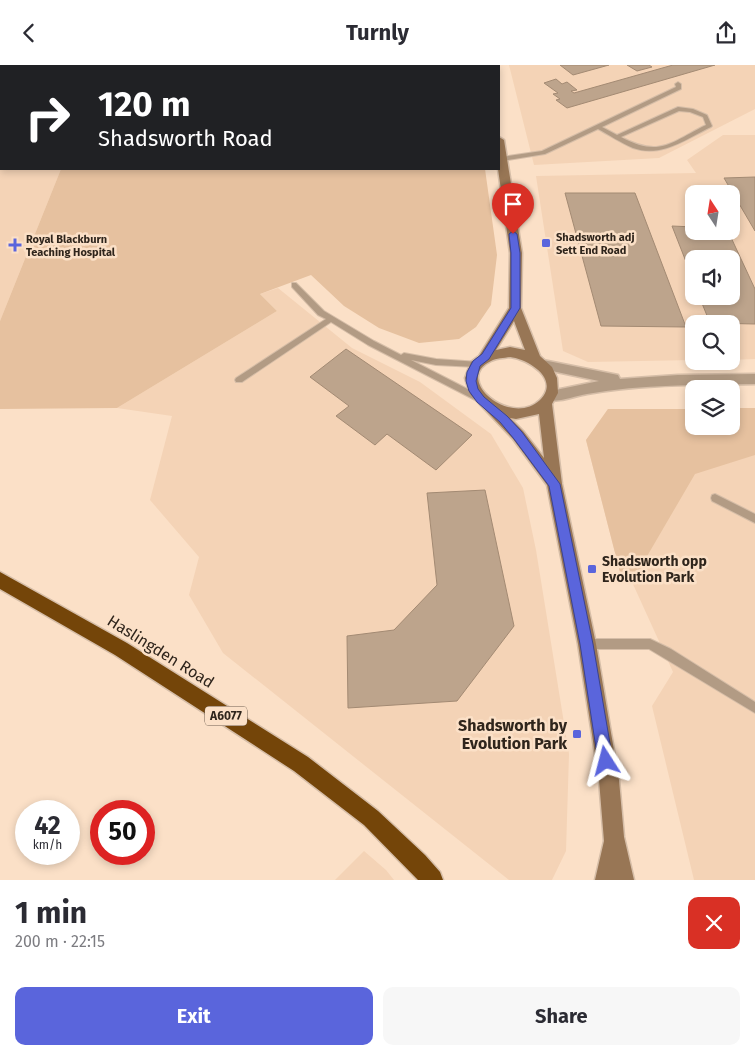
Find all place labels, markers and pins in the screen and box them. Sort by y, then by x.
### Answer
pin [492,183,534,234]
place label: Shadsworth adj Sett End Road [556,231,634,257]
place label: Royal Blackburn Teaching Hospital [26,233,116,259]
marker: Shadsworth adj Sett End Road [540,237,552,249]
marker: Royal Blackburn Teaching Hospital [8,238,22,252]
place label: Shadsworth opp Evolution Park [602,553,707,586]
marker: Shadsworth opp Evolution Park [586,563,598,575]
place label: Shadsworth by Evolution Park [458,716,568,753]
marker: Shadsworth by Evolution Park [571,728,583,740]

